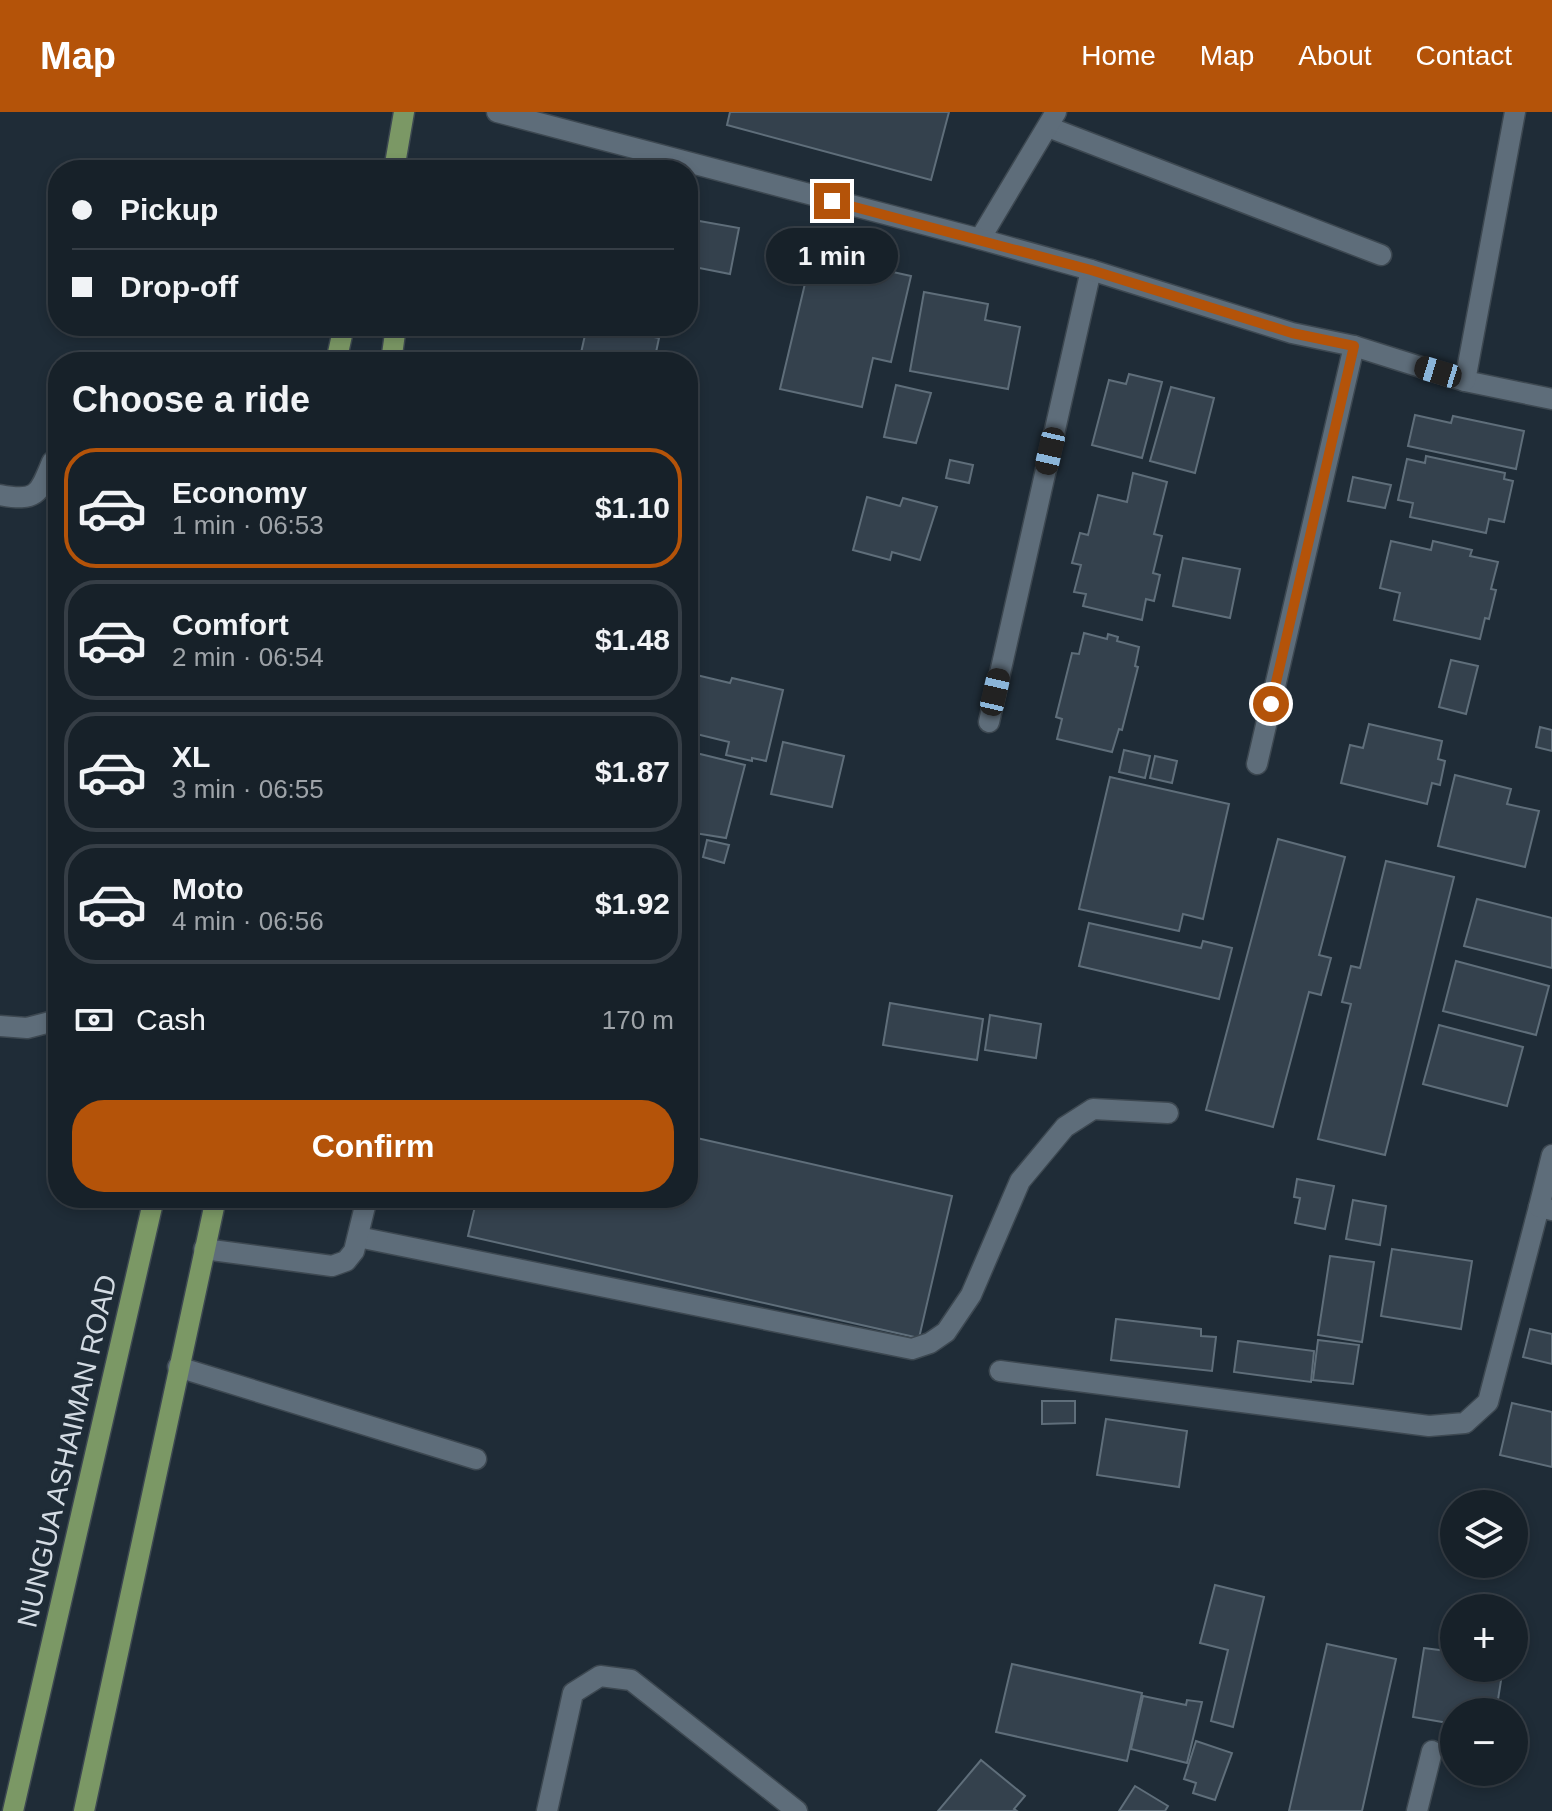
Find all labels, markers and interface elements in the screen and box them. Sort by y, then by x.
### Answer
text: Map [40,35,116,77]
text: Home [1081,40,1156,71]
text: Map [1200,40,1254,71]
text: About [1298,40,1372,71]
text: Contact [1416,40,1512,71]
route end [814,183,850,219]
text: Pickup [120,193,218,226]
callout: 1 min [766,229,898,285]
text: 1 min [798,241,866,271]
text: Drop-off [120,270,238,303]
car [1412,354,1464,390]
text: Choose a ride [72,379,310,420]
car [1033,425,1067,477]
icon: car [76,472,148,544]
text: Economy [172,476,307,509]
text: $1.10 [595,491,670,524]
text: 1 min · 06:53 [172,510,324,540]
icon: car [76,604,148,676]
text: Comfort [172,608,289,641]
text: $1.48 [595,623,670,656]
text: 2 min · 06:54 [172,642,324,672]
car [978,666,1012,718]
route start [1253,686,1289,722]
icon: car [76,736,148,808]
text: XL [172,740,210,773]
text: $1.87 [595,755,670,788]
text: 3 min · 06:55 [172,774,324,804]
icon: car [76,868,148,940]
text: Moto [172,872,244,905]
text: $1.92 [595,887,670,920]
text: 4 min · 06:56 [172,906,324,936]
icon: cash [72,998,116,1042]
text: Cash [136,1003,206,1036]
text: 170 m [602,1005,674,1035]
button: Confirm [72,1100,674,1192]
street label: NUNGUA ASHAIMAN ROAD [11,1272,123,1630]
map controls [1440,1490,1528,1786]
button: layers [1440,1490,1528,1578]
button: + [1440,1594,1528,1682]
button: − [1440,1698,1528,1786]

